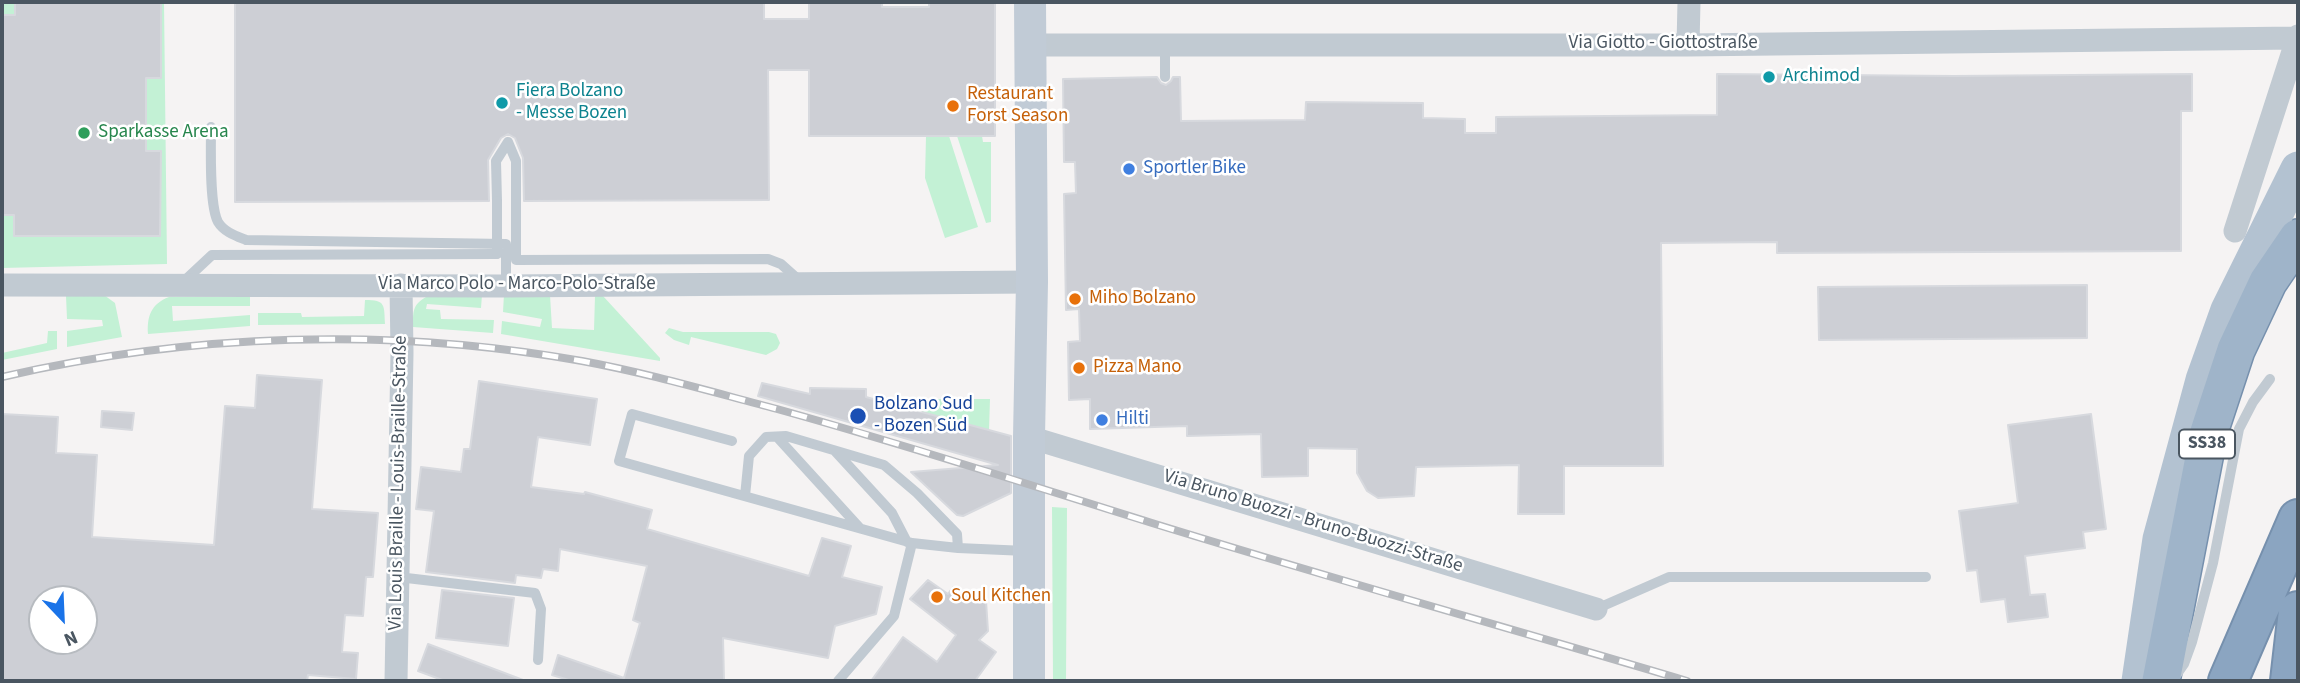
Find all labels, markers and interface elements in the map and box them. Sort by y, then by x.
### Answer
street label: Via Giotto - Giottostraße [1568,33,1758,55]
place label: Archimod [1783,66,1860,88]
marker: Archimod [1761,69,1777,85]
place label: Fiera Bolzano - Messe Bozen [516,81,627,125]
place label: Restaurant Forst Season [967,84,1068,128]
marker: Fiera Bolzano - Messe Bozen [494,95,510,111]
marker: Restaurant Forst Season [945,98,961,114]
place label: Sparkasse Arena [98,122,229,144]
marker: Sparkasse Arena [76,125,92,141]
place label: Sportler Bike [1143,158,1246,180]
marker: Sportler Bike [1121,161,1137,177]
street label: Via Marco Polo - Marco-Polo-Straße [378,274,656,296]
place label: Miho Bolzano [1089,288,1196,310]
marker: Miho Bolzano [1067,291,1083,307]
street label: Via Louis Braille - Louis-Braille-Straße [385,335,413,631]
place label: Pizza Mano [1093,357,1182,379]
marker: Pizza Mano [1071,360,1087,376]
place label: Bolzano Sud - Bozen Süd [874,394,973,438]
marker: Bolzano Sud - Bozen Süd [848,406,868,426]
place label: Hilti [1116,409,1149,431]
marker: Hilti [1094,412,1110,428]
road number: SS38 [2179,430,2235,458]
street label: Via Bruno Buozzi - Bruno-Buozzi-Straße [1161,466,1465,578]
north arrow [28,585,98,655]
place label: Soul Kitchen [951,586,1051,608]
marker: Soul Kitchen [929,589,945,605]
text: N [60,623,82,653]

